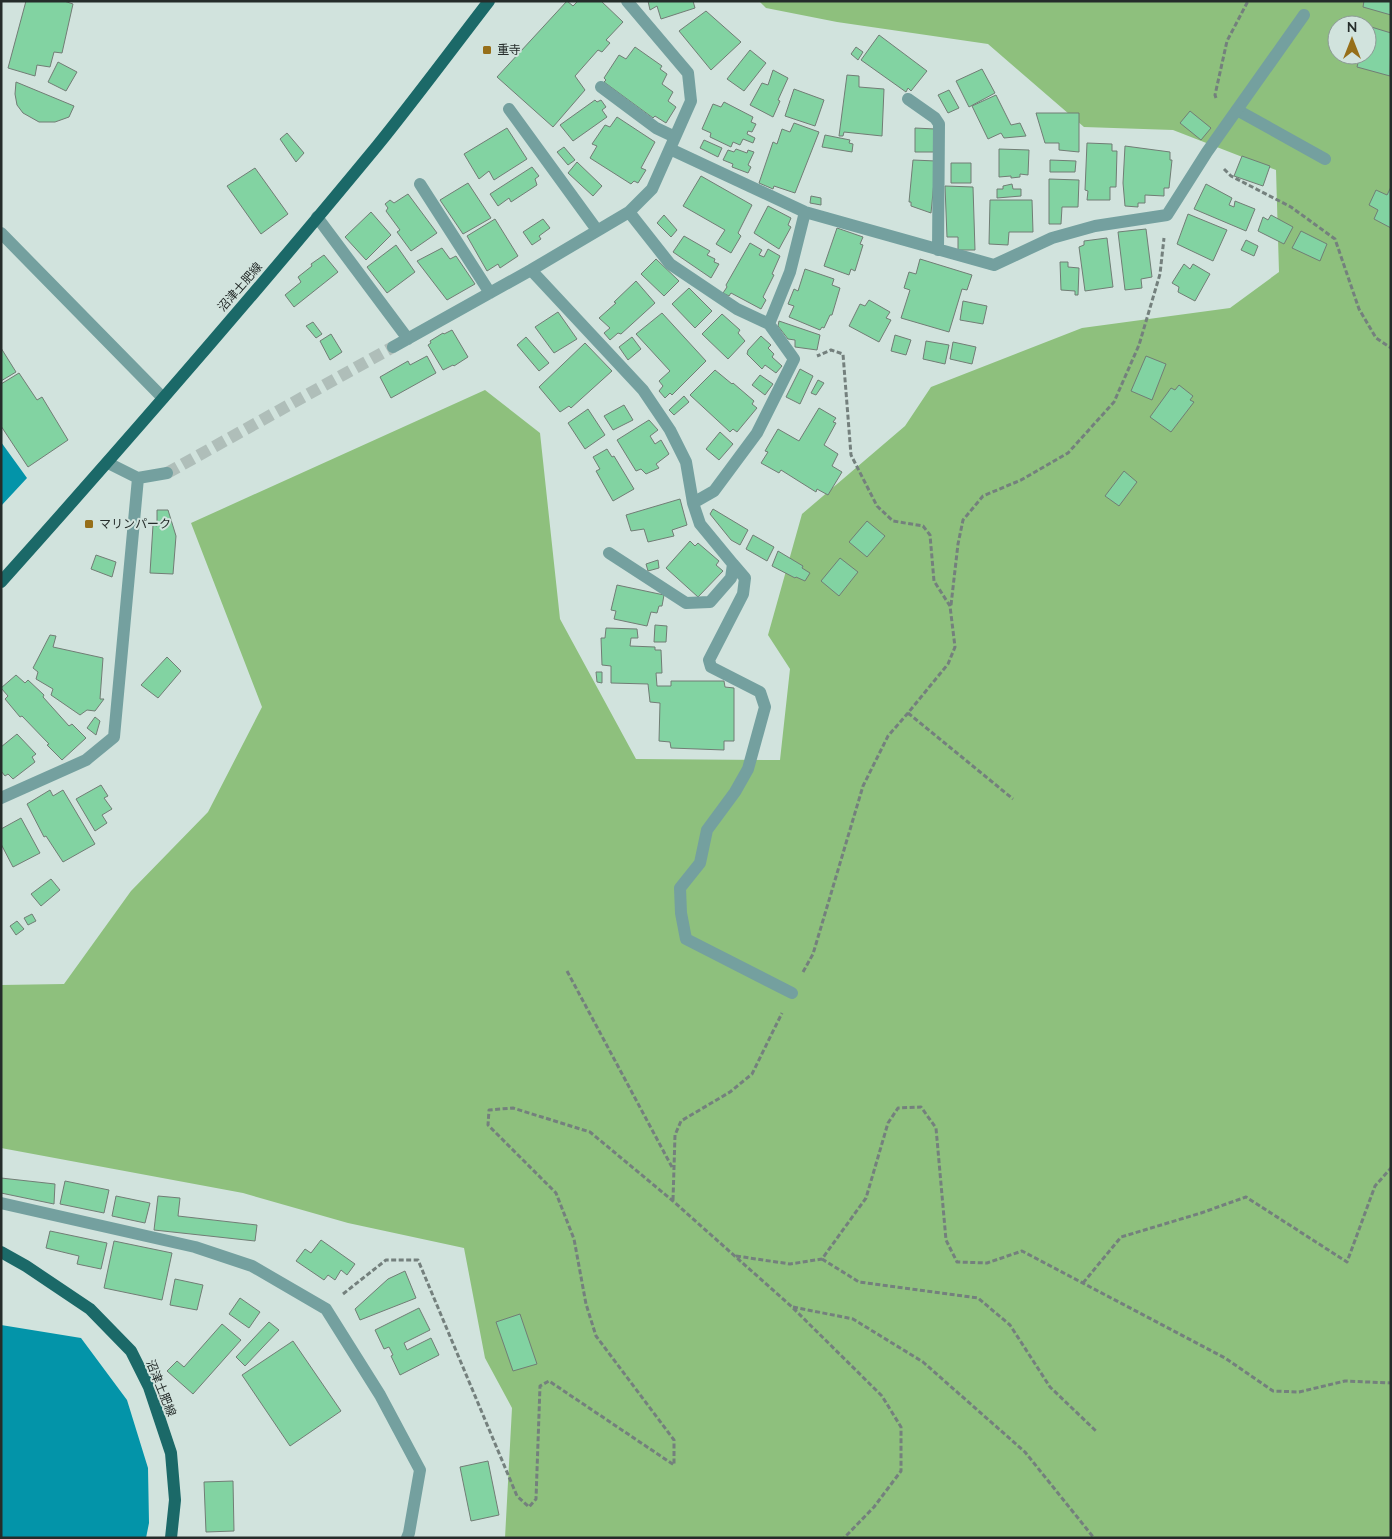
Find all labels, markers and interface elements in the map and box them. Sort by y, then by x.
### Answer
north arrow [1327,15,1377,65]
text: N [1347,18,1357,36]
place label: 重寺 [497,42,521,57]
marker: 重寺 [481,44,493,56]
street label: 沼津土肥線 [214,259,265,314]
place label: マリンパーク [99,516,171,531]
marker: マリンパーク [83,518,95,530]
street label: 沼津土肥線 [143,1357,180,1418]

